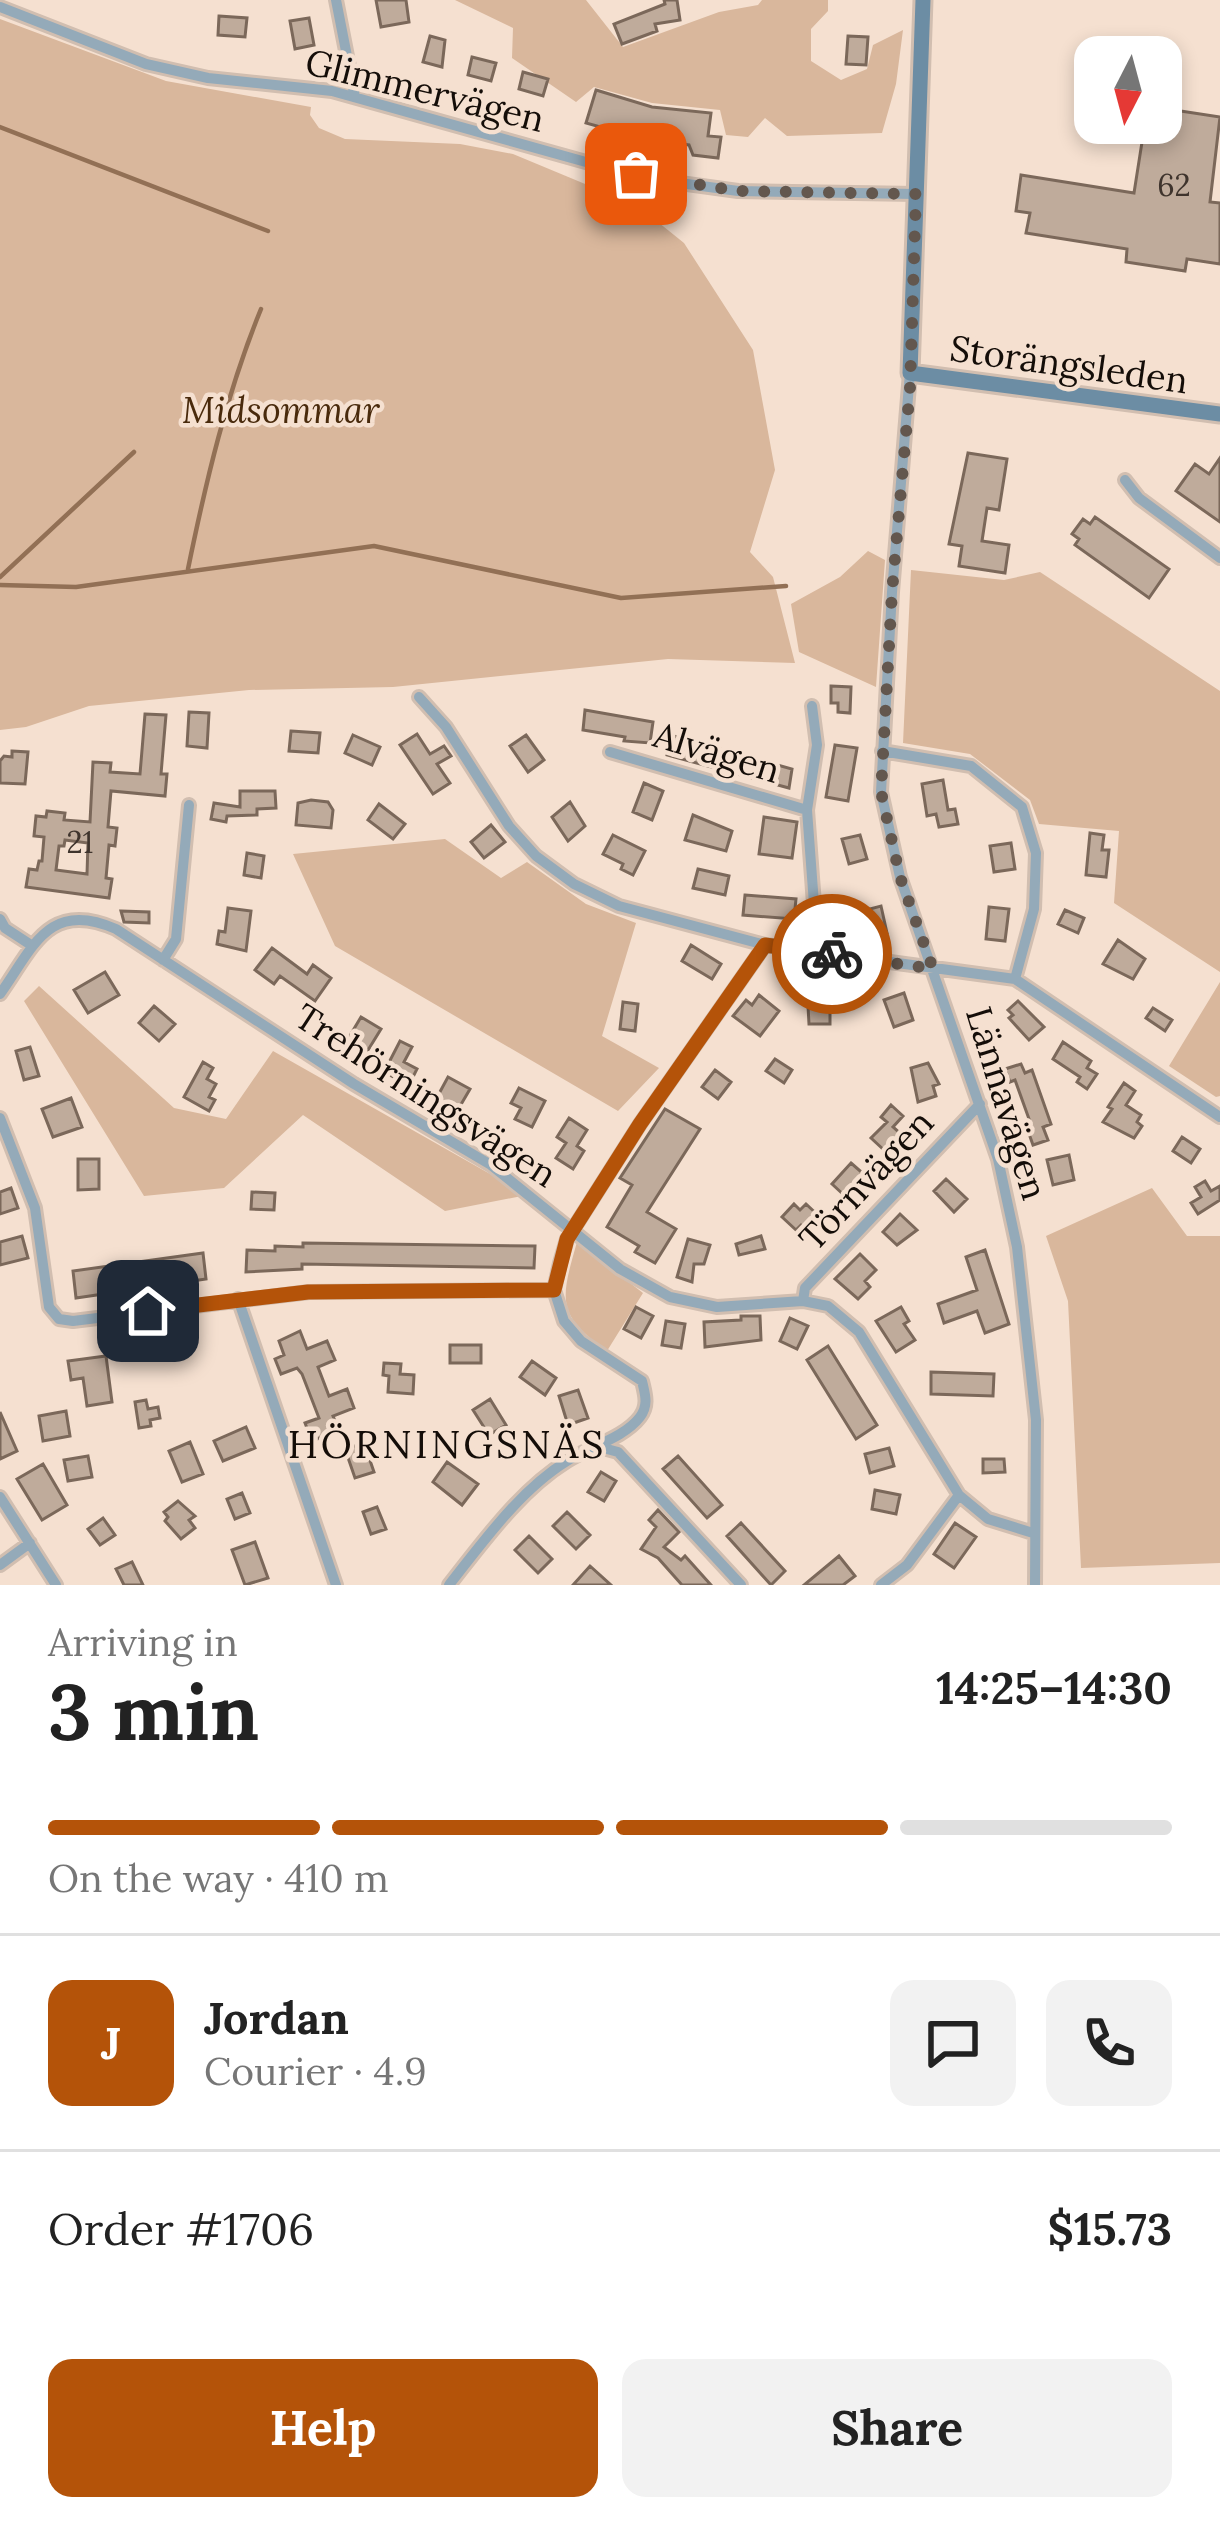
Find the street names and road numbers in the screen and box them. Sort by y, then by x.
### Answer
street label: Glimmervägen [301,38,549,142]
street label: Storängsleden [947,325,1191,403]
street label: Alvägen [647,711,786,793]
street label: Trehörningsvägen [286,993,566,1197]
street label: Lännavägen [956,1001,1058,1205]
street label: Törnvägen [789,1100,943,1260]

